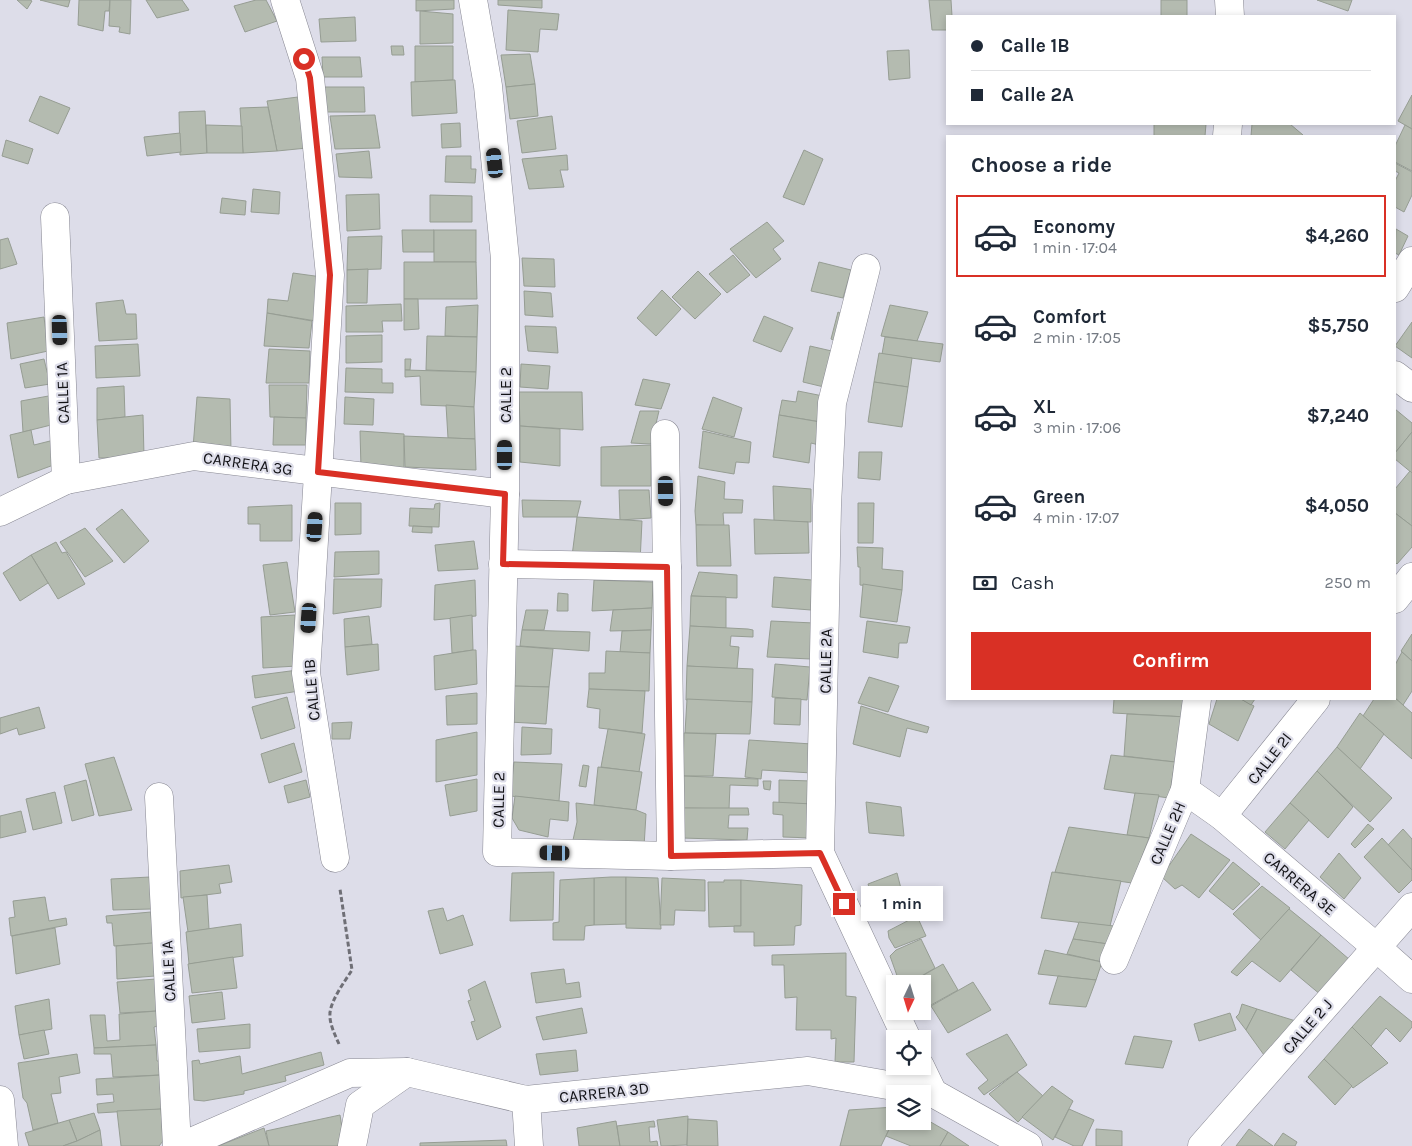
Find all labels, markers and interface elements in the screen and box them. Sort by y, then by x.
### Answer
text: Calle 1B [1001,35,1070,57]
route start [293,48,315,70]
text: Calle 2A [1001,84,1074,106]
car [485,147,504,179]
text: Choose a ride [971,152,1112,178]
icon: car [973,214,1018,259]
text: Economy [1033,216,1115,238]
text: $4,260 [1305,225,1369,247]
text: 1 min · 17:04 [1033,238,1117,257]
icon: car [973,304,1018,349]
text: Comfort [1033,306,1107,328]
car [51,315,68,345]
text: $5,750 [1308,315,1369,337]
text: 2 min · 17:05 [1033,328,1121,347]
street label: CALLE 1A [52,362,73,424]
street label: CALLE 2 [496,367,515,423]
icon: car [973,394,1018,439]
text: XL [1033,396,1055,418]
text: $7,240 [1307,405,1369,427]
text: 3 min · 17:06 [1033,418,1121,437]
car [497,440,512,470]
street label: CARRERA 3G [202,448,294,479]
car [658,476,673,506]
icon: car [973,484,1018,529]
text: Green [1033,486,1085,508]
text: $4,050 [1305,495,1369,517]
text: 4 min · 17:07 [1033,508,1119,527]
car [306,512,323,542]
icon: cash [971,569,999,597]
text: Cash [1011,572,1055,594]
text: 250 m [1324,573,1371,592]
car [300,603,317,633]
street label: CALLE 2A [815,628,836,694]
button: Confirm [971,632,1371,690]
street label: CALLE 1B [299,658,324,722]
street label: CALLE 2I [1243,729,1296,788]
street label: CALLE 2 [489,772,508,828]
street label: CALLE 2H [1146,799,1189,868]
car [539,845,570,861]
street label: CARRERA 3E [1260,848,1340,919]
callout: 1 min [862,886,944,922]
route end [833,893,855,915]
text: 1 min [882,894,922,913]
street label: CALLE 1A [157,940,180,1002]
north arrow [886,975,931,1020]
map controls [886,975,931,1130]
street label: CALLE 2 J [1278,995,1336,1058]
button: locate [886,1030,931,1075]
street label: CARRERA 3D [558,1078,650,1107]
button: layers [886,1085,931,1130]

